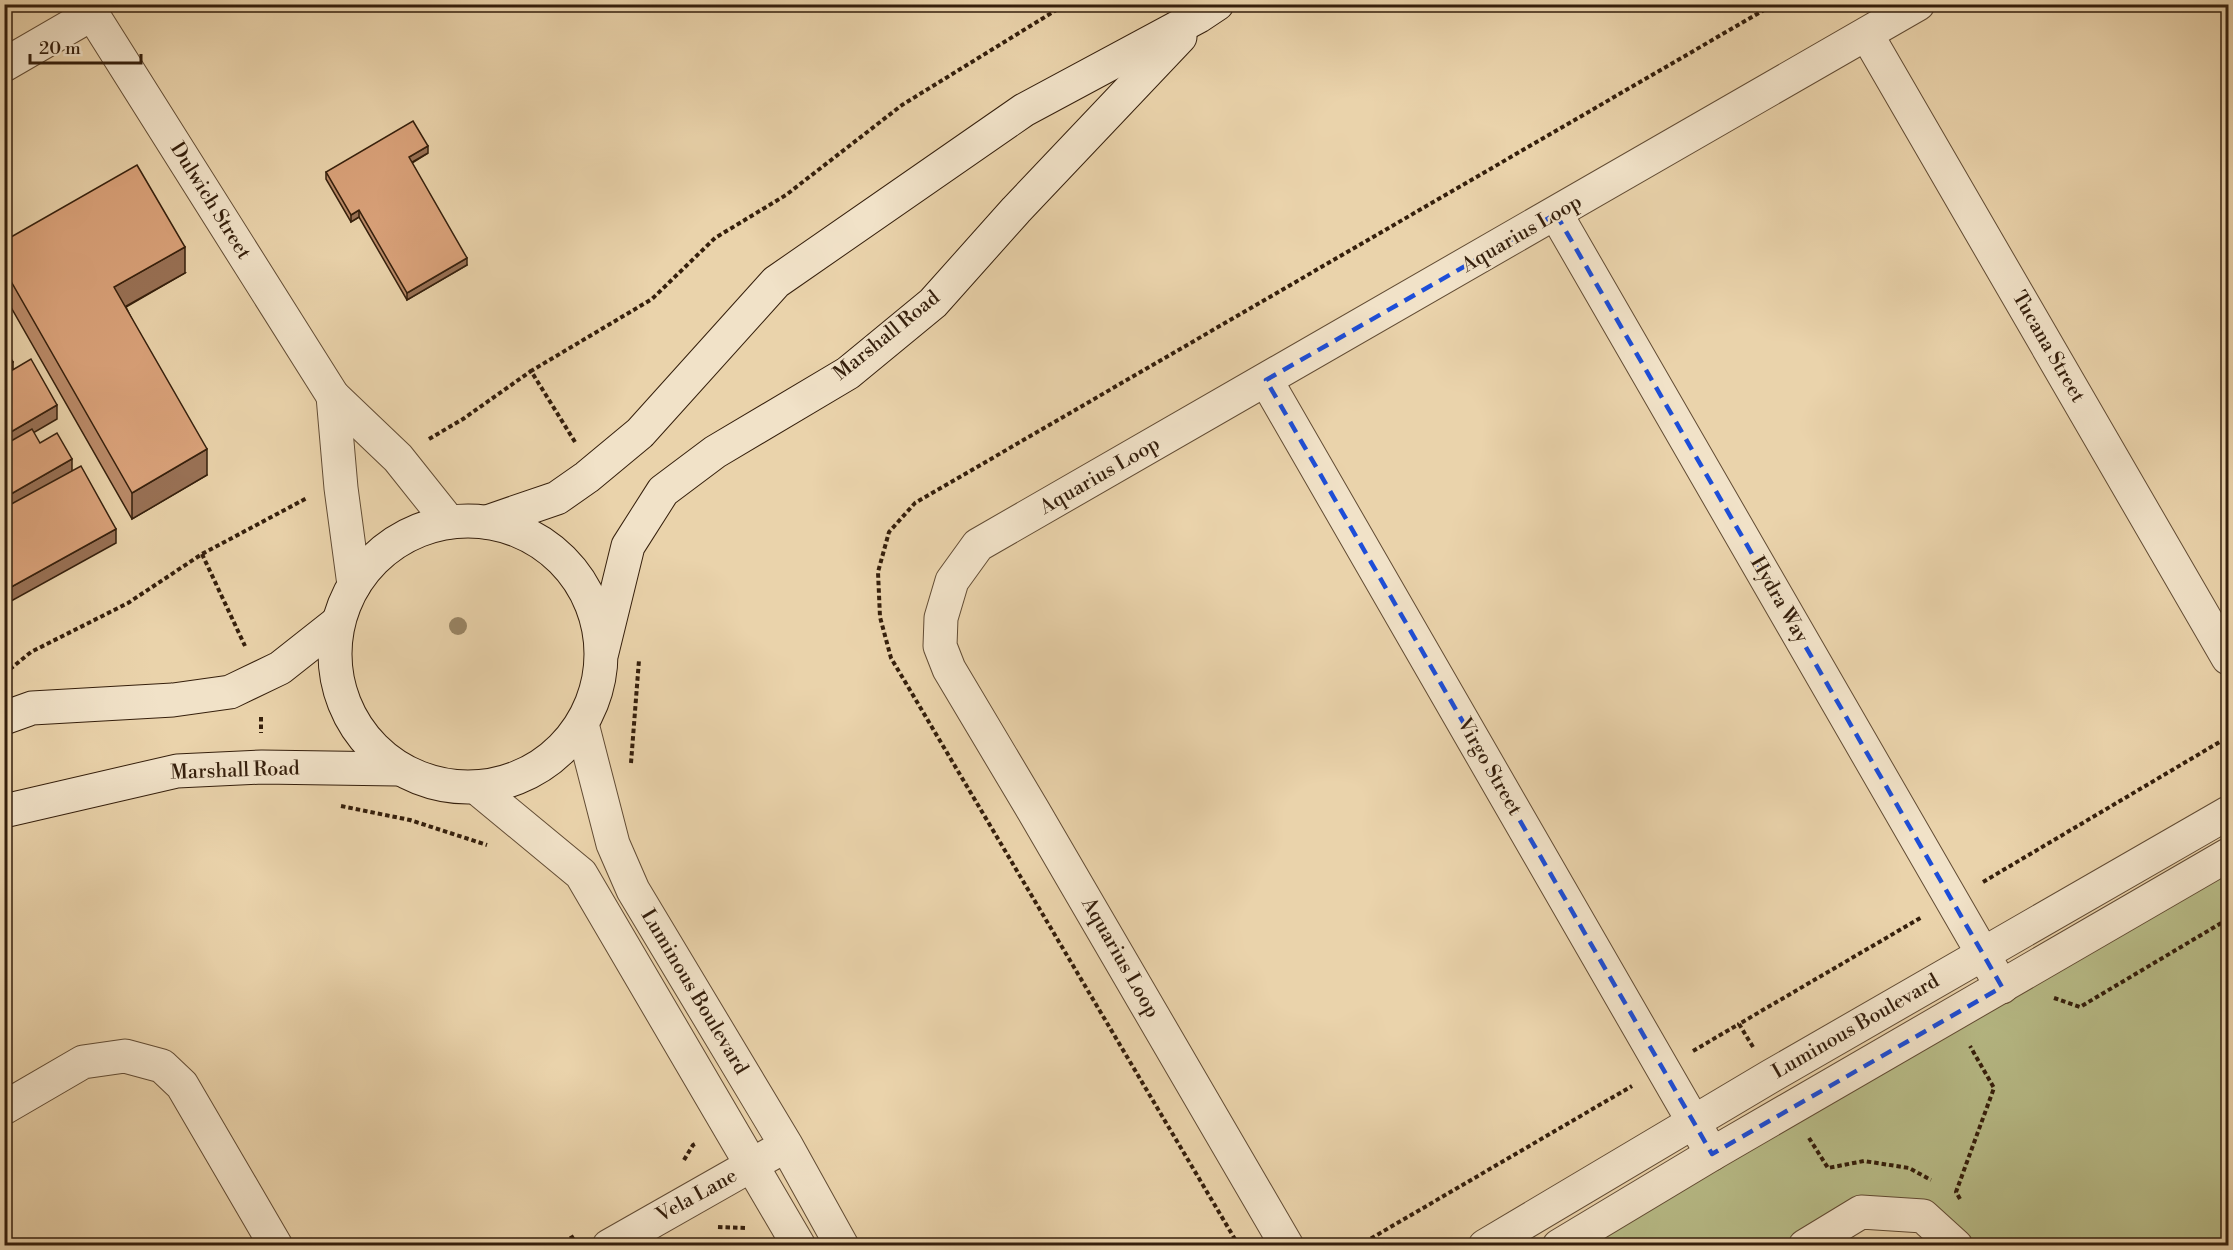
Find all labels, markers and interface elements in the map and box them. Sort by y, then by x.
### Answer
scale bar [30,27,141,65]
text: 20 m [39,37,81,60]
street label: Dulwich Street [164,138,256,264]
street label: Aquarius Loop [1457,190,1586,279]
street label: Marshall Road [829,285,946,386]
street label: Tucana Street [2006,287,2090,407]
street label: Aquarius Loop [1035,432,1164,521]
street label: Hydra Way [1744,552,1814,648]
street label: Virgo Street [1451,713,1527,820]
street label: Marshall Road [170,756,301,786]
street label: Aquarius Loop [1075,893,1164,1022]
street label: Luminous Boulevard [635,905,754,1080]
street label: Luminous Boulevard [1768,969,1945,1085]
street label: Vela Lane [651,1164,742,1229]

